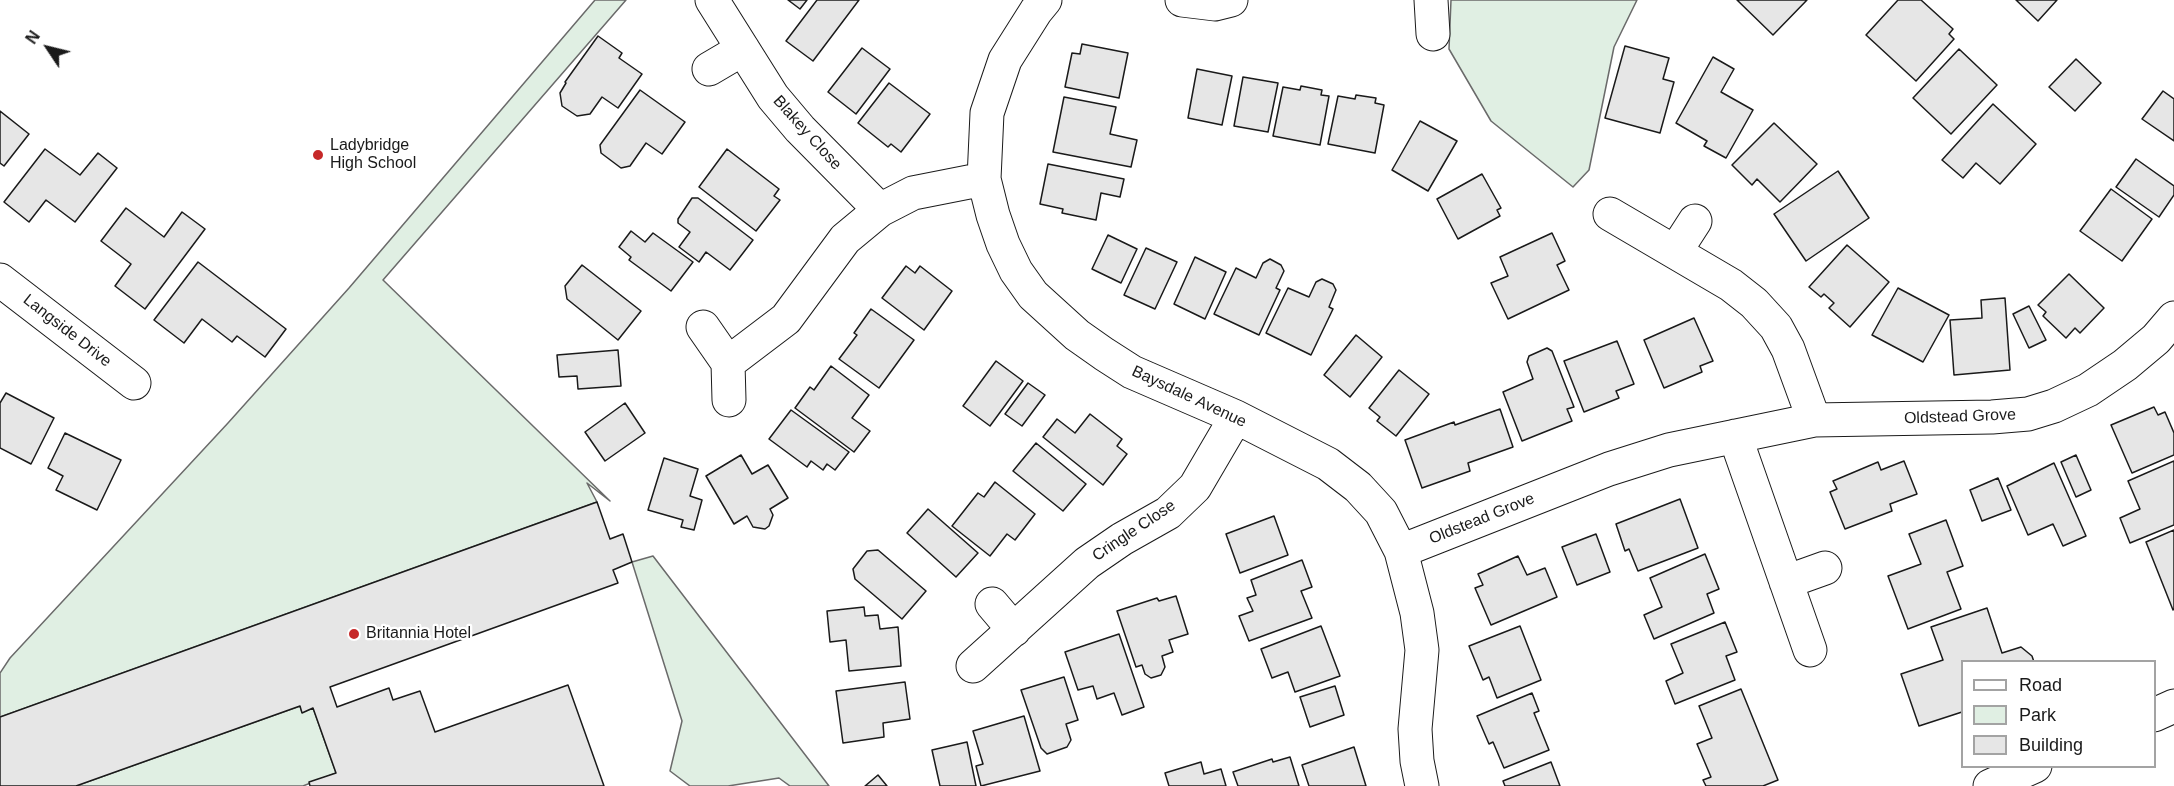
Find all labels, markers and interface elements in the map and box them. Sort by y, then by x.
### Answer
north arrow [18,18,78,78]
text: N [23,28,43,47]
street label: Blakey Close [769,92,845,174]
place label: Ladybridge High School [330,136,416,174]
marker: Ladybridge High School [311,148,325,162]
street label: Langside Drive [19,291,115,371]
street label: Baysdale Avenue [1129,362,1249,432]
street label: Oldstead Grove [1904,405,2016,429]
street label: Oldstead Grove [1426,489,1538,549]
street label: Cringle Close [1089,496,1179,566]
place label: Britannia Hotel [366,624,471,644]
marker: Britannia Hotel [347,627,361,641]
legend [1961,660,2156,768]
text: Road [2019,675,2062,695]
text: Park [2019,705,2056,725]
text: Building [2019,735,2083,755]

